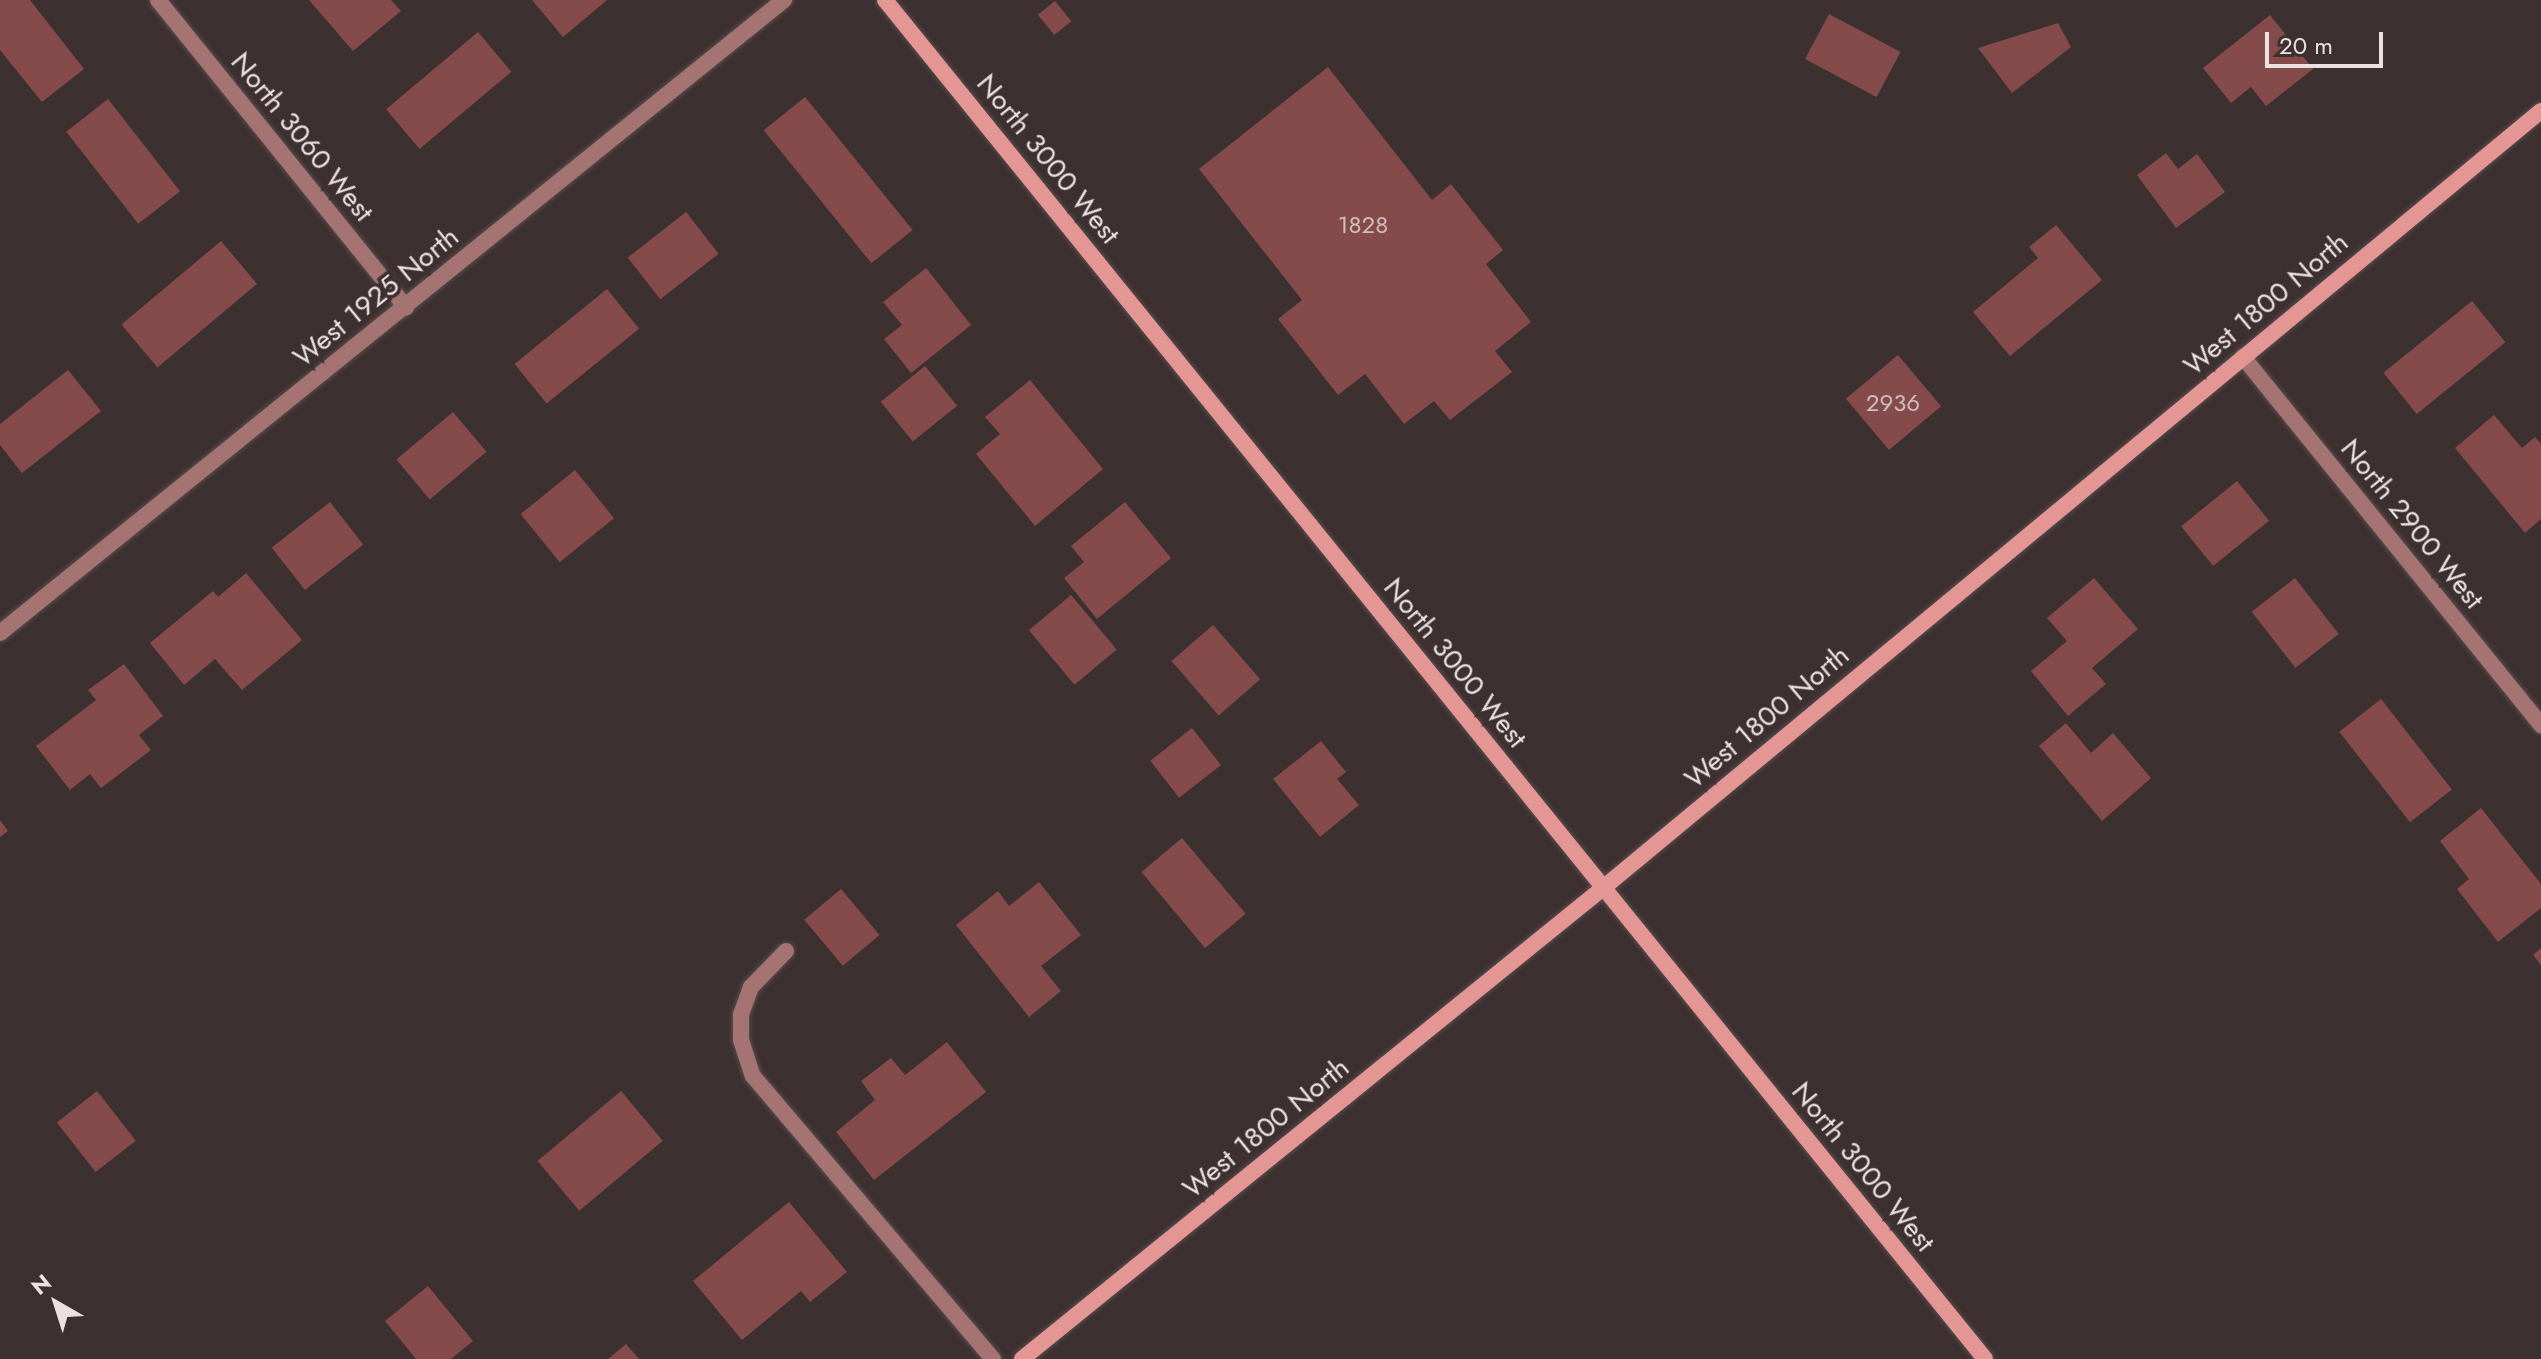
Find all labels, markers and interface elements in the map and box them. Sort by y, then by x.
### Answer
scale bar [2269,16,2387,66]
text: 20 m [2279,28,2333,63]
street label: North 3060 West [224,46,380,228]
street label: North 3000 West [969,67,1127,251]
house number: 1828 [1338,211,1388,239]
street label: West 1925 North [286,220,466,374]
street label: West 1800 North [2177,226,2355,382]
house number: 2936 [1866,389,1920,417]
street label: North 2900 West [2333,432,2491,616]
street label: North 3000 West [1376,571,1534,755]
street label: West 1800 North [1678,639,1856,795]
street label: West 1800 North [1176,1051,1356,1205]
street label: North 3000 West [1784,1075,1942,1259]
north arrow [16,1263,96,1343]
text: N [24,1266,58,1302]

